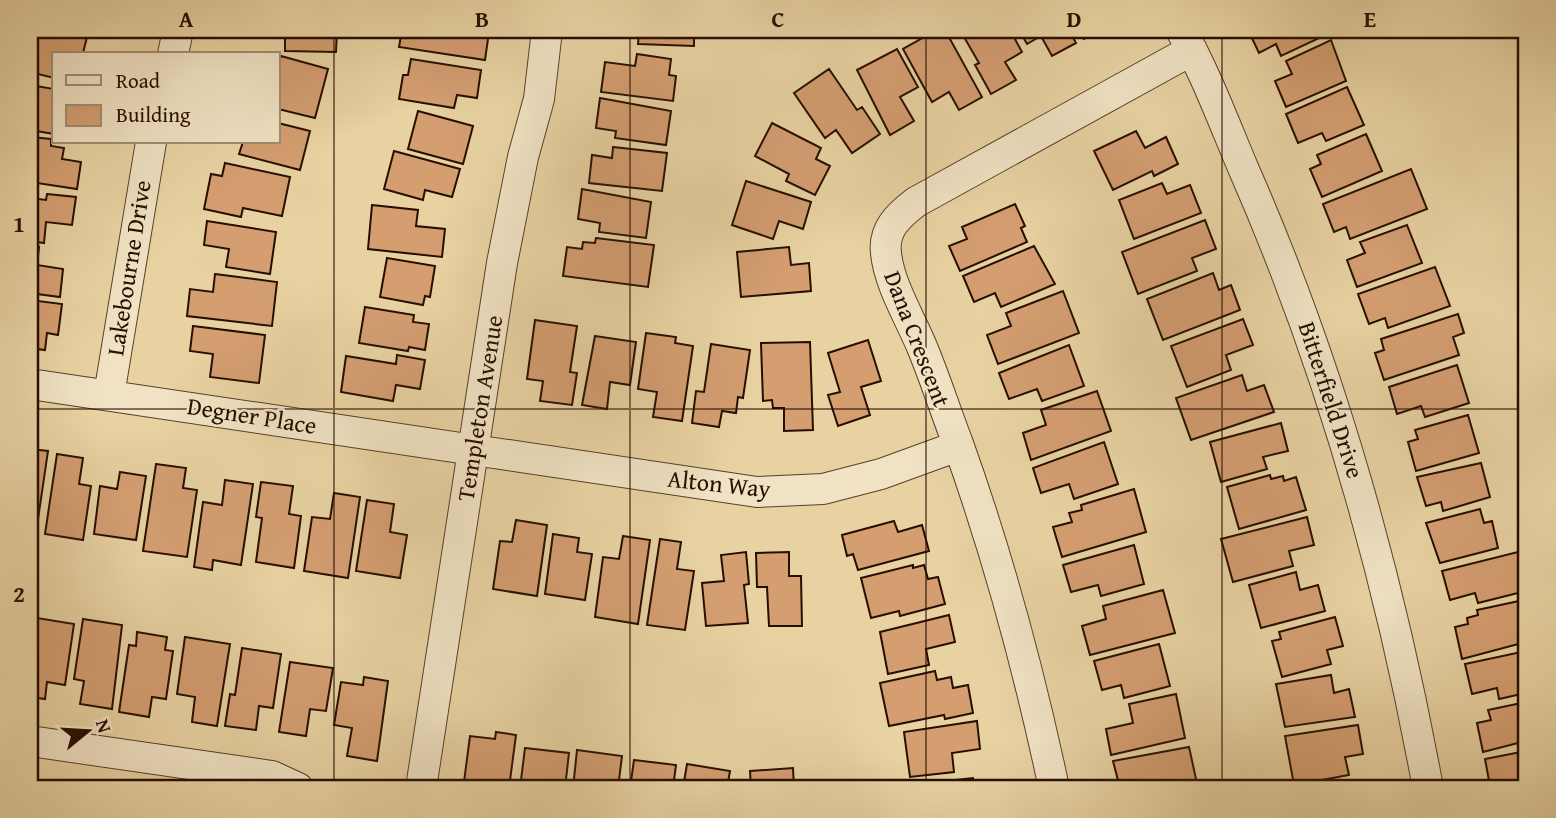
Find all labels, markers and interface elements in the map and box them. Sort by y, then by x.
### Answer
text: A [179,2,194,35]
text: B [475,2,489,35]
text: C [771,2,785,35]
text: D [1067,2,1082,35]
text: E [1364,2,1376,35]
legend [52,52,280,144]
text: Road [116,65,161,96]
text: Building [116,99,191,130]
street label: Lakebourne Drive [97,178,160,358]
text: 1 [13,207,25,240]
street label: Dana Crescent [875,266,960,412]
street label: Templeton Avenue [448,313,511,503]
street label: Bitterfield Drive [1290,317,1373,483]
street label: Degner Place [185,388,319,443]
street label: Alton Way [666,461,772,506]
text: 2 [13,577,25,610]
north arrow [52,696,122,766]
text: N [89,715,120,736]

